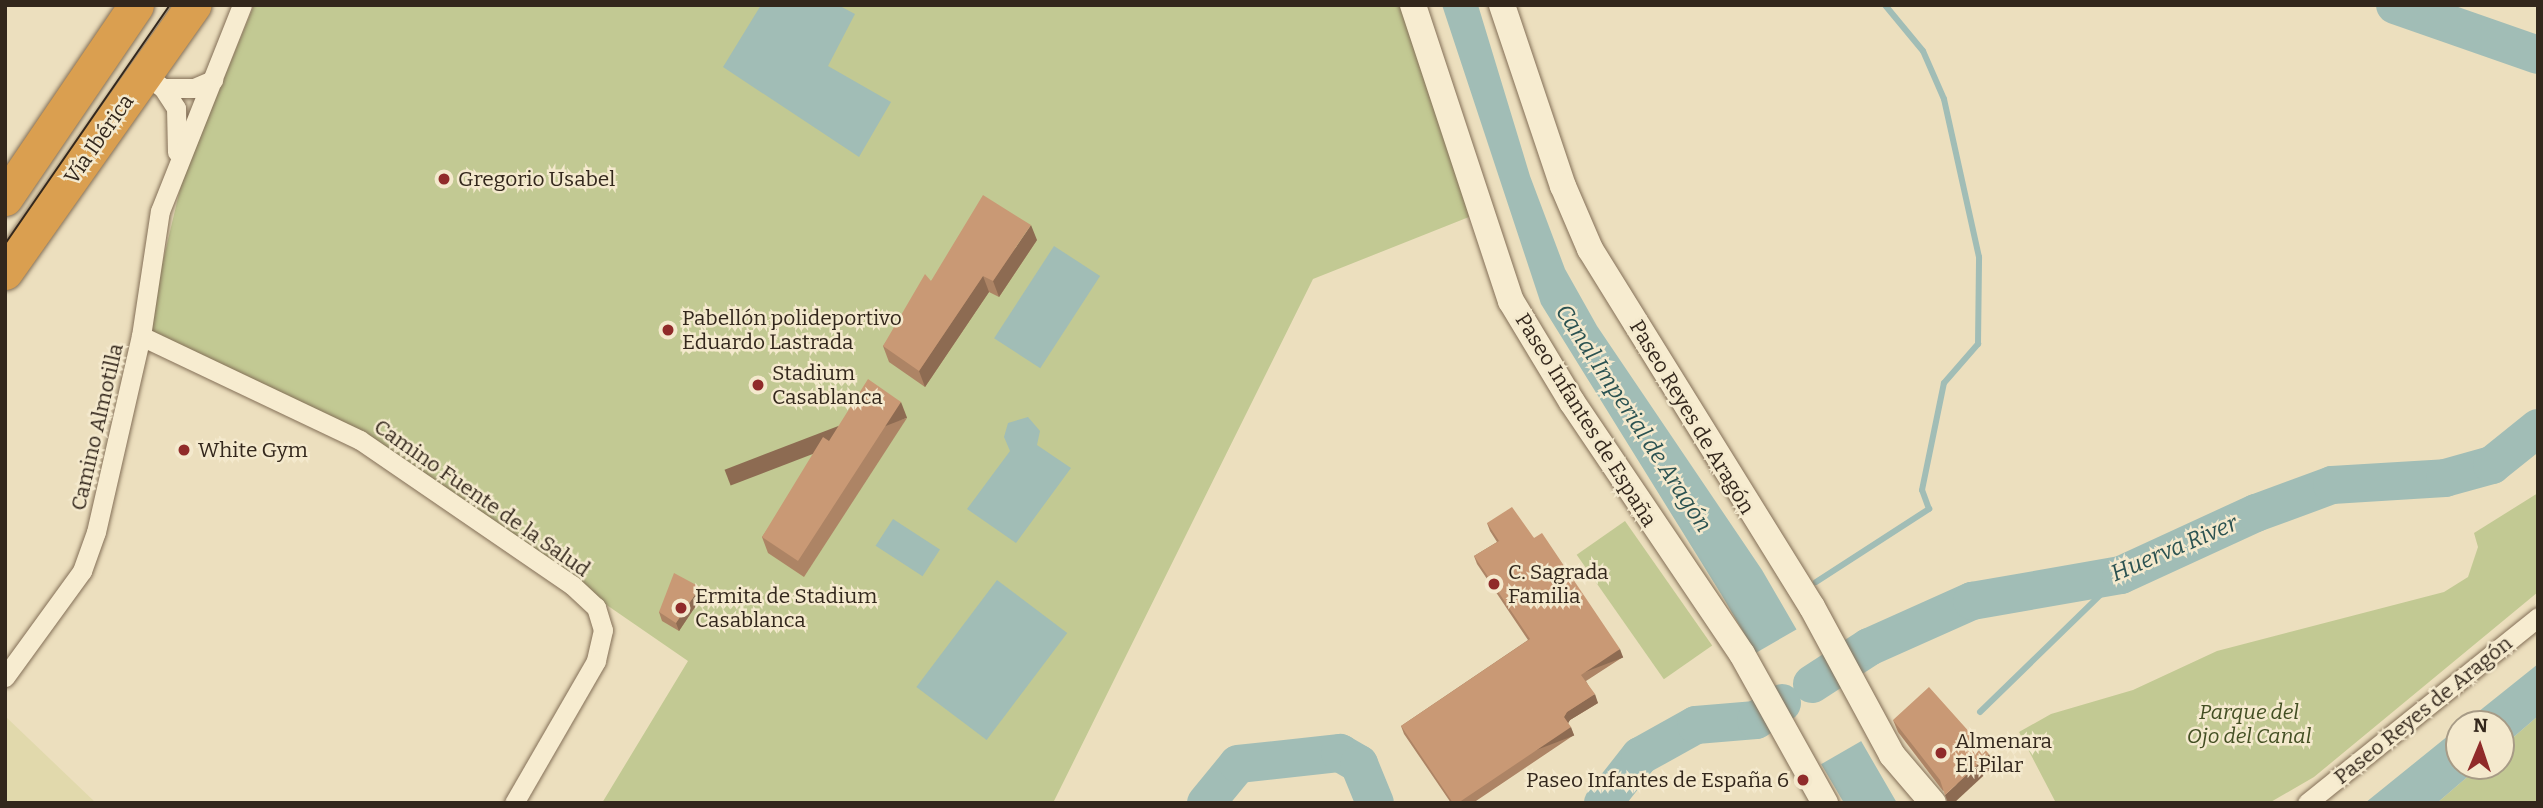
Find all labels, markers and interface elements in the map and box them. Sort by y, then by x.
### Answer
street label: Vía Ibérica [59,89,139,189]
place label: Gregorio Usabel [458,166,615,192]
marker: Gregorio Usabel [436,171,452,187]
water label: Canal Imperial de Aragón [1550,299,1718,537]
place label: Pabellón polideportivo Eduardo Lastrada [682,305,902,355]
street label: Paseo Infantes de España [1510,309,1662,531]
street label: Paseo Reyes de Aragón [1624,316,1760,518]
marker: Pabellón polideportivo Eduardo Lastrada [660,322,676,338]
street label: Camino Almotilla [66,341,128,513]
place label: Stadium Casablanca [772,360,883,410]
marker: Stadium Casablanca [750,377,766,393]
street label: Camino Fuente de la Salud [369,414,595,582]
place label: White Gym [198,437,308,463]
marker: White Gym [176,442,192,458]
water label: Huerva River [2107,509,2241,587]
place label: C. Sagrada Familia [1508,559,1609,609]
marker: C. Sagrada Familia [1486,576,1502,592]
place label: Ermita de Stadium Casablanca [695,583,877,633]
marker: Ermita de Stadium Casablanca [673,600,689,616]
street label: Paseo Reyes de Aragón [2329,630,2517,790]
park label: Parque del Ojo del Canal [2187,699,2311,749]
north arrow [2445,710,2515,780]
text: N [2473,714,2488,737]
place label: Almenara El Pilar [1955,728,2052,778]
marker: Almenara El Pilar [1933,745,1949,761]
place label: Paseo Infantes de España 6 [1526,767,1789,793]
marker: Paseo Infantes de España 6 [1795,772,1811,788]

